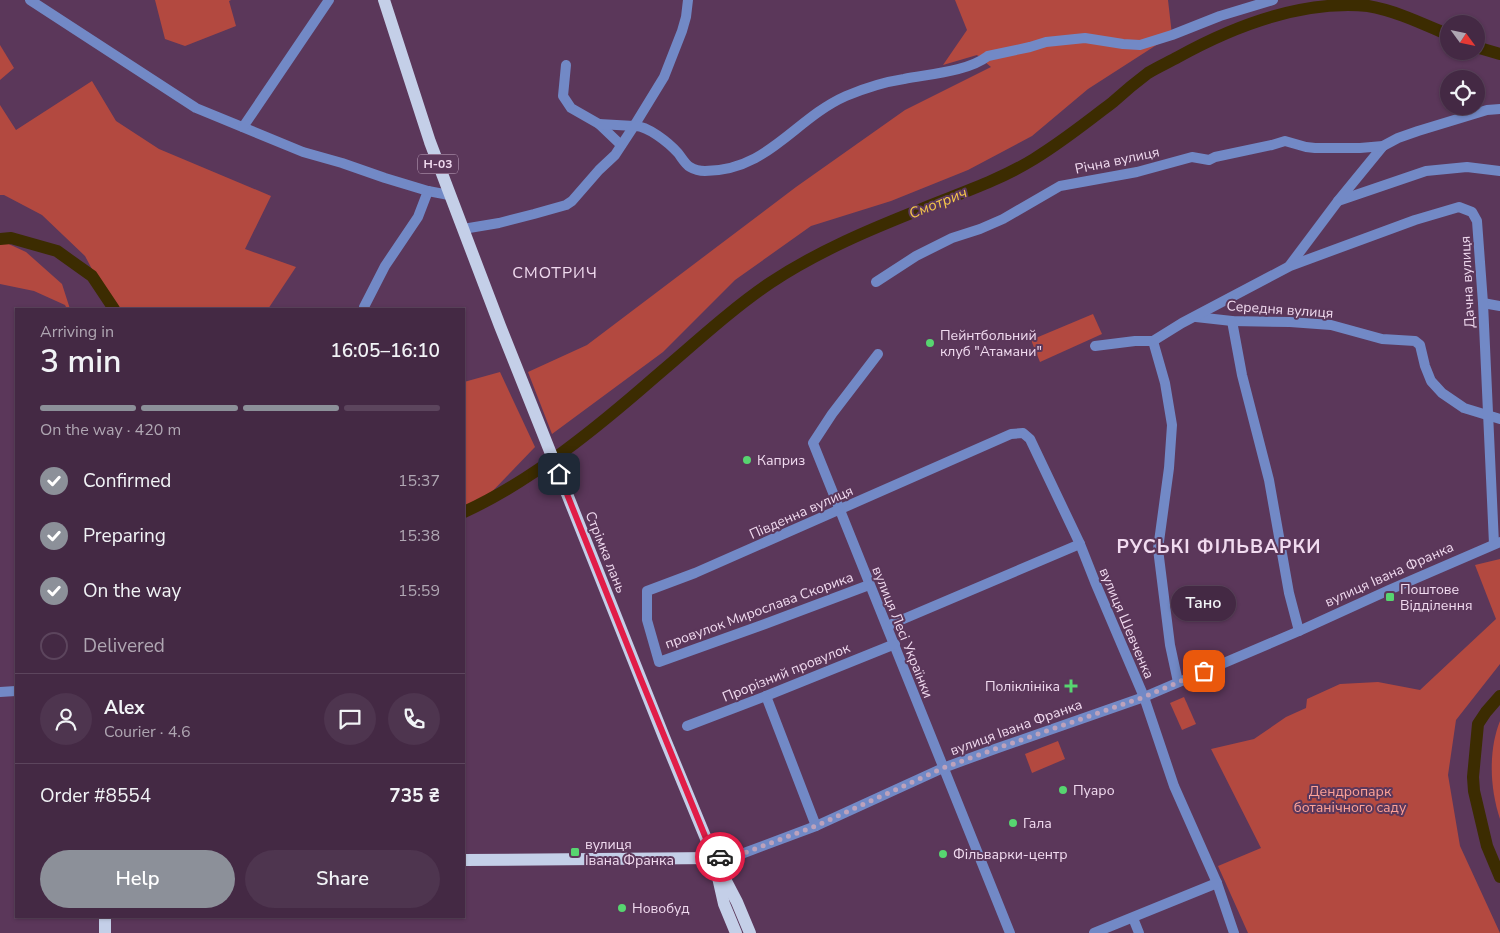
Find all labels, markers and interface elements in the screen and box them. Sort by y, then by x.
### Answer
north arrow [1440,15,1485,60]
map controls [1440,15,1485,115]
button: locate [1440,70,1485,115]
street label: Річна вулиця [1073,142,1161,179]
road number: Н-03 [418,154,458,173]
water label: Смотрич [906,182,970,224]
street label: Дачна вулиця [1456,235,1479,329]
district label: СМОТРИЧ [512,262,598,284]
street label: Середня вулиця [1226,296,1334,323]
text: Arriving in [40,321,114,343]
place label: Пейнтбольний клуб "Атамани" [940,326,1042,361]
marker: Пейнтбольний клуб "Атамани" [924,337,936,349]
text: 16:05–16:10 [330,338,440,364]
text: 3 min [40,340,122,383]
text: On the way · 420 m [40,419,181,441]
place label: Каприз [757,451,805,470]
pin [538,453,580,495]
marker: Каприз [741,454,753,466]
icon: home [545,460,573,488]
icon: check [40,467,68,495]
text: Confirmed [83,468,171,494]
text: 15:37 [398,470,440,492]
street label: Південна вулиця [746,481,856,544]
street label: Стрімка лань [581,509,631,596]
icon: check [40,522,68,550]
text: Preparing [83,523,166,549]
text: 15:38 [398,525,440,547]
district label: РУСЬКІ ФІЛЬВАРКИ [1116,534,1322,560]
street label: вулиця Івана Франка [1322,537,1457,611]
street label: вулиця Лесі Українки [867,563,938,701]
street label: вулиця Шевченка [1095,565,1158,682]
street label: провулок Мирослава Скорика [662,567,856,653]
icon: check [40,577,68,605]
text: On the way [83,578,181,604]
text: 15:59 [398,580,440,602]
place label: Поштове Відділення [1400,580,1472,615]
callout: Тано [1172,586,1236,621]
marker: Поштове Відділення [1384,591,1396,603]
text: Тано [1185,592,1222,614]
text: Delivered [83,633,165,659]
street label: Прорізний провулок [720,638,853,707]
pin [1183,650,1225,692]
icon: bag [1190,657,1218,685]
place label: Поліклініка [985,677,1060,696]
marker: Поліклініка [1064,679,1078,693]
button: person [40,693,92,745]
button: chat [324,693,376,745]
button: phone [388,693,440,745]
text: Alex [104,695,145,721]
street label: вулиця Івана Франка [947,695,1085,760]
text: Courier · 4.6 [104,721,190,743]
place label: Пуаро [1073,781,1115,800]
park label: Дендропарк ботанічного саду [1294,782,1407,817]
text: Order #8554 [40,783,151,809]
text: 735 ₴ [389,783,440,809]
marker: Пуаро [1057,784,1069,796]
place label: Гала [1023,814,1052,833]
marker: Гала [1007,817,1019,829]
courier [695,832,745,882]
place label: вулиця Івана Франка [585,835,674,870]
icon: car [706,843,734,871]
place label: Фільварки-центр [953,845,1067,864]
marker: вулиця Івана Франка [569,846,581,858]
marker: Фільварки-центр [937,848,949,860]
button: Help [40,850,235,908]
button: Share [245,850,440,908]
place label: Новобуд [632,899,689,918]
marker: Новобуд [616,902,628,914]

